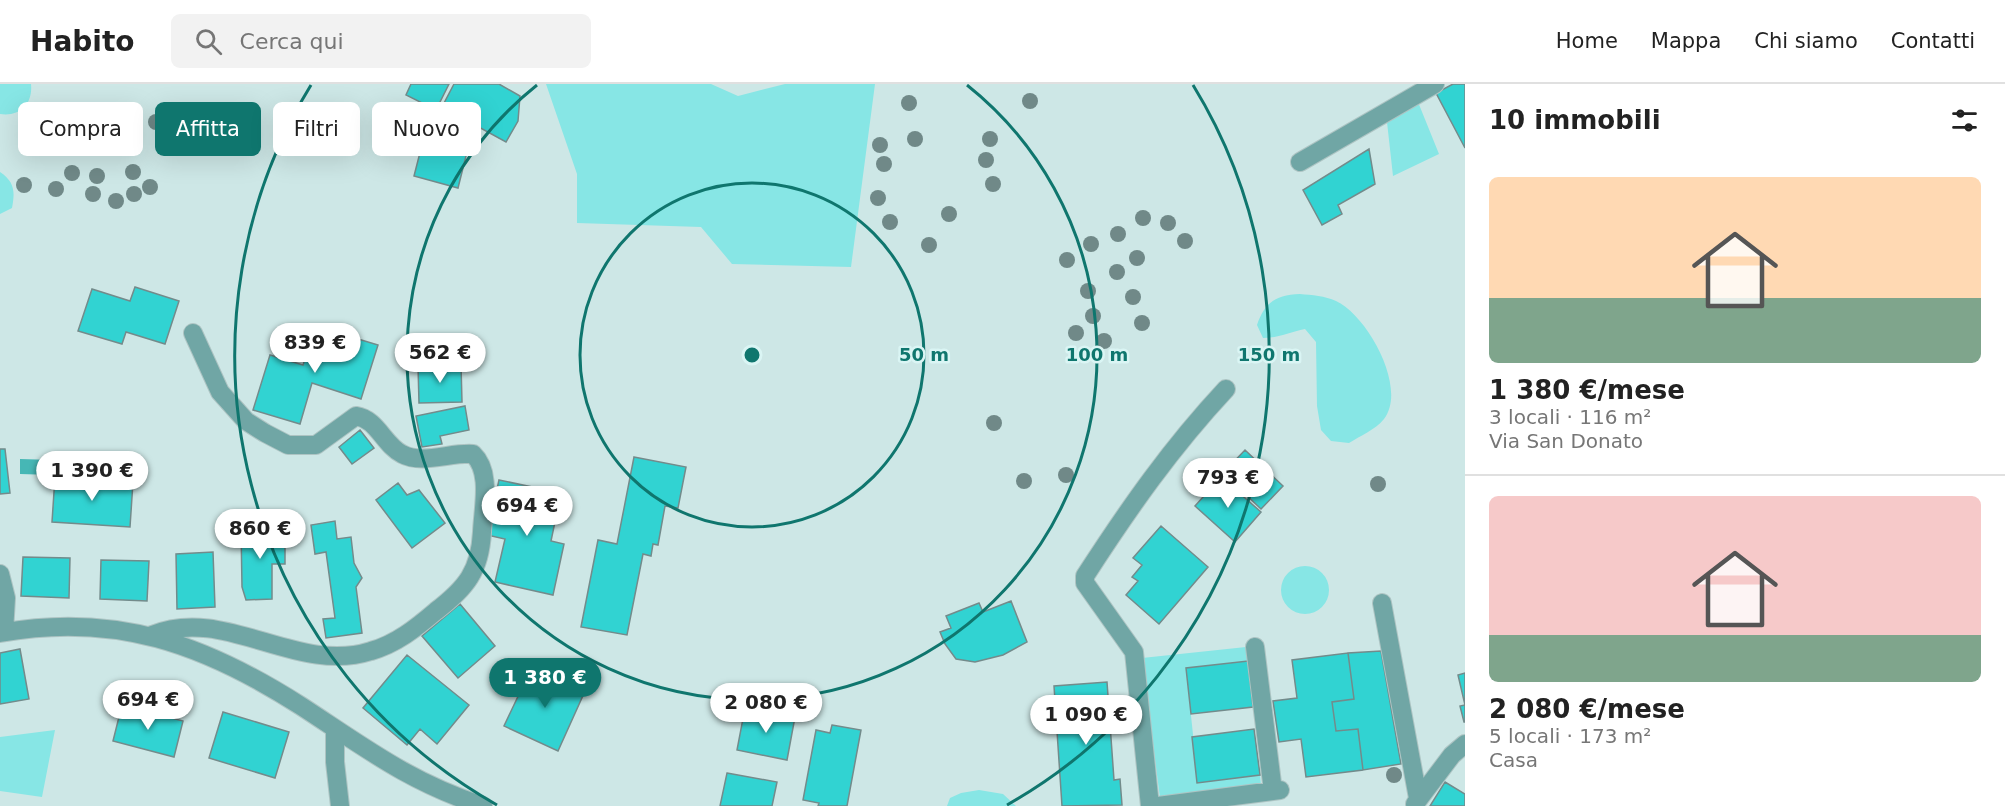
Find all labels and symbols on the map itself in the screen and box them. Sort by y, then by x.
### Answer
pin: 839 € [273,323,357,374]
pin: 562 € [398,333,482,384]
text: 50 m [899,344,949,365]
text: 100 m [1066,344,1128,365]
text: 150 m [1238,344,1300,365]
centre of rings [742,345,762,365]
pin: 1 390 € [37,451,147,502]
pin: 793 € [1186,458,1270,509]
pin: 694 € [485,486,569,537]
pin: 860 € [218,509,302,560]
pin: 1 380 € [490,658,600,709]
pin: 694 € [106,680,190,731]
pin: 2 080 € [711,683,821,734]
pin: 1 090 € [1031,695,1141,746]

